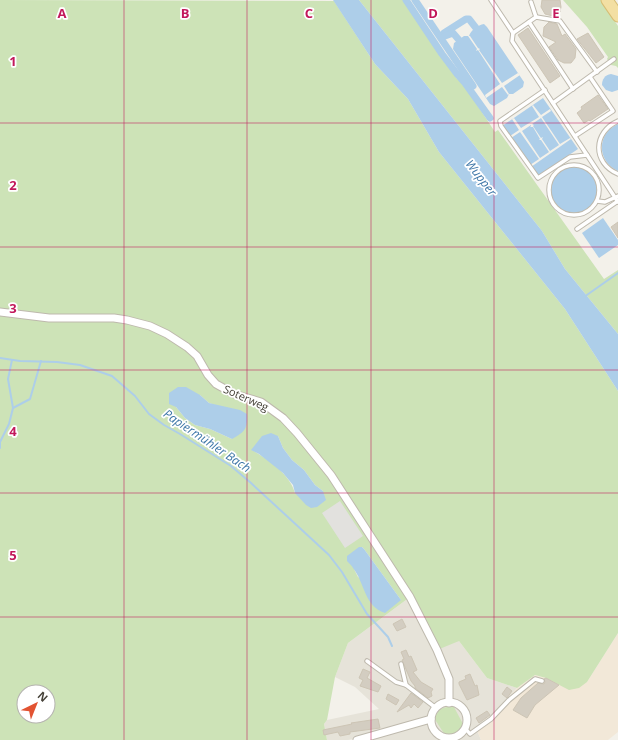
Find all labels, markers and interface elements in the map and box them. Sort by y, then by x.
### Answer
text: A [58,4,67,22]
text: B [181,4,190,22]
text: C [305,4,313,22]
text: D [428,4,438,22]
text: E [552,4,560,22]
text: 1 [9,52,17,70]
water label: Wupper [462,156,502,200]
text: 2 [9,176,17,194]
text: 3 [9,299,17,317]
street label: Soterweg [221,381,271,414]
water label: Papiermühler Bach [160,405,254,476]
text: 4 [9,422,17,440]
text: 5 [9,546,17,564]
north arrow [16,684,56,724]
text: N [35,688,52,705]

